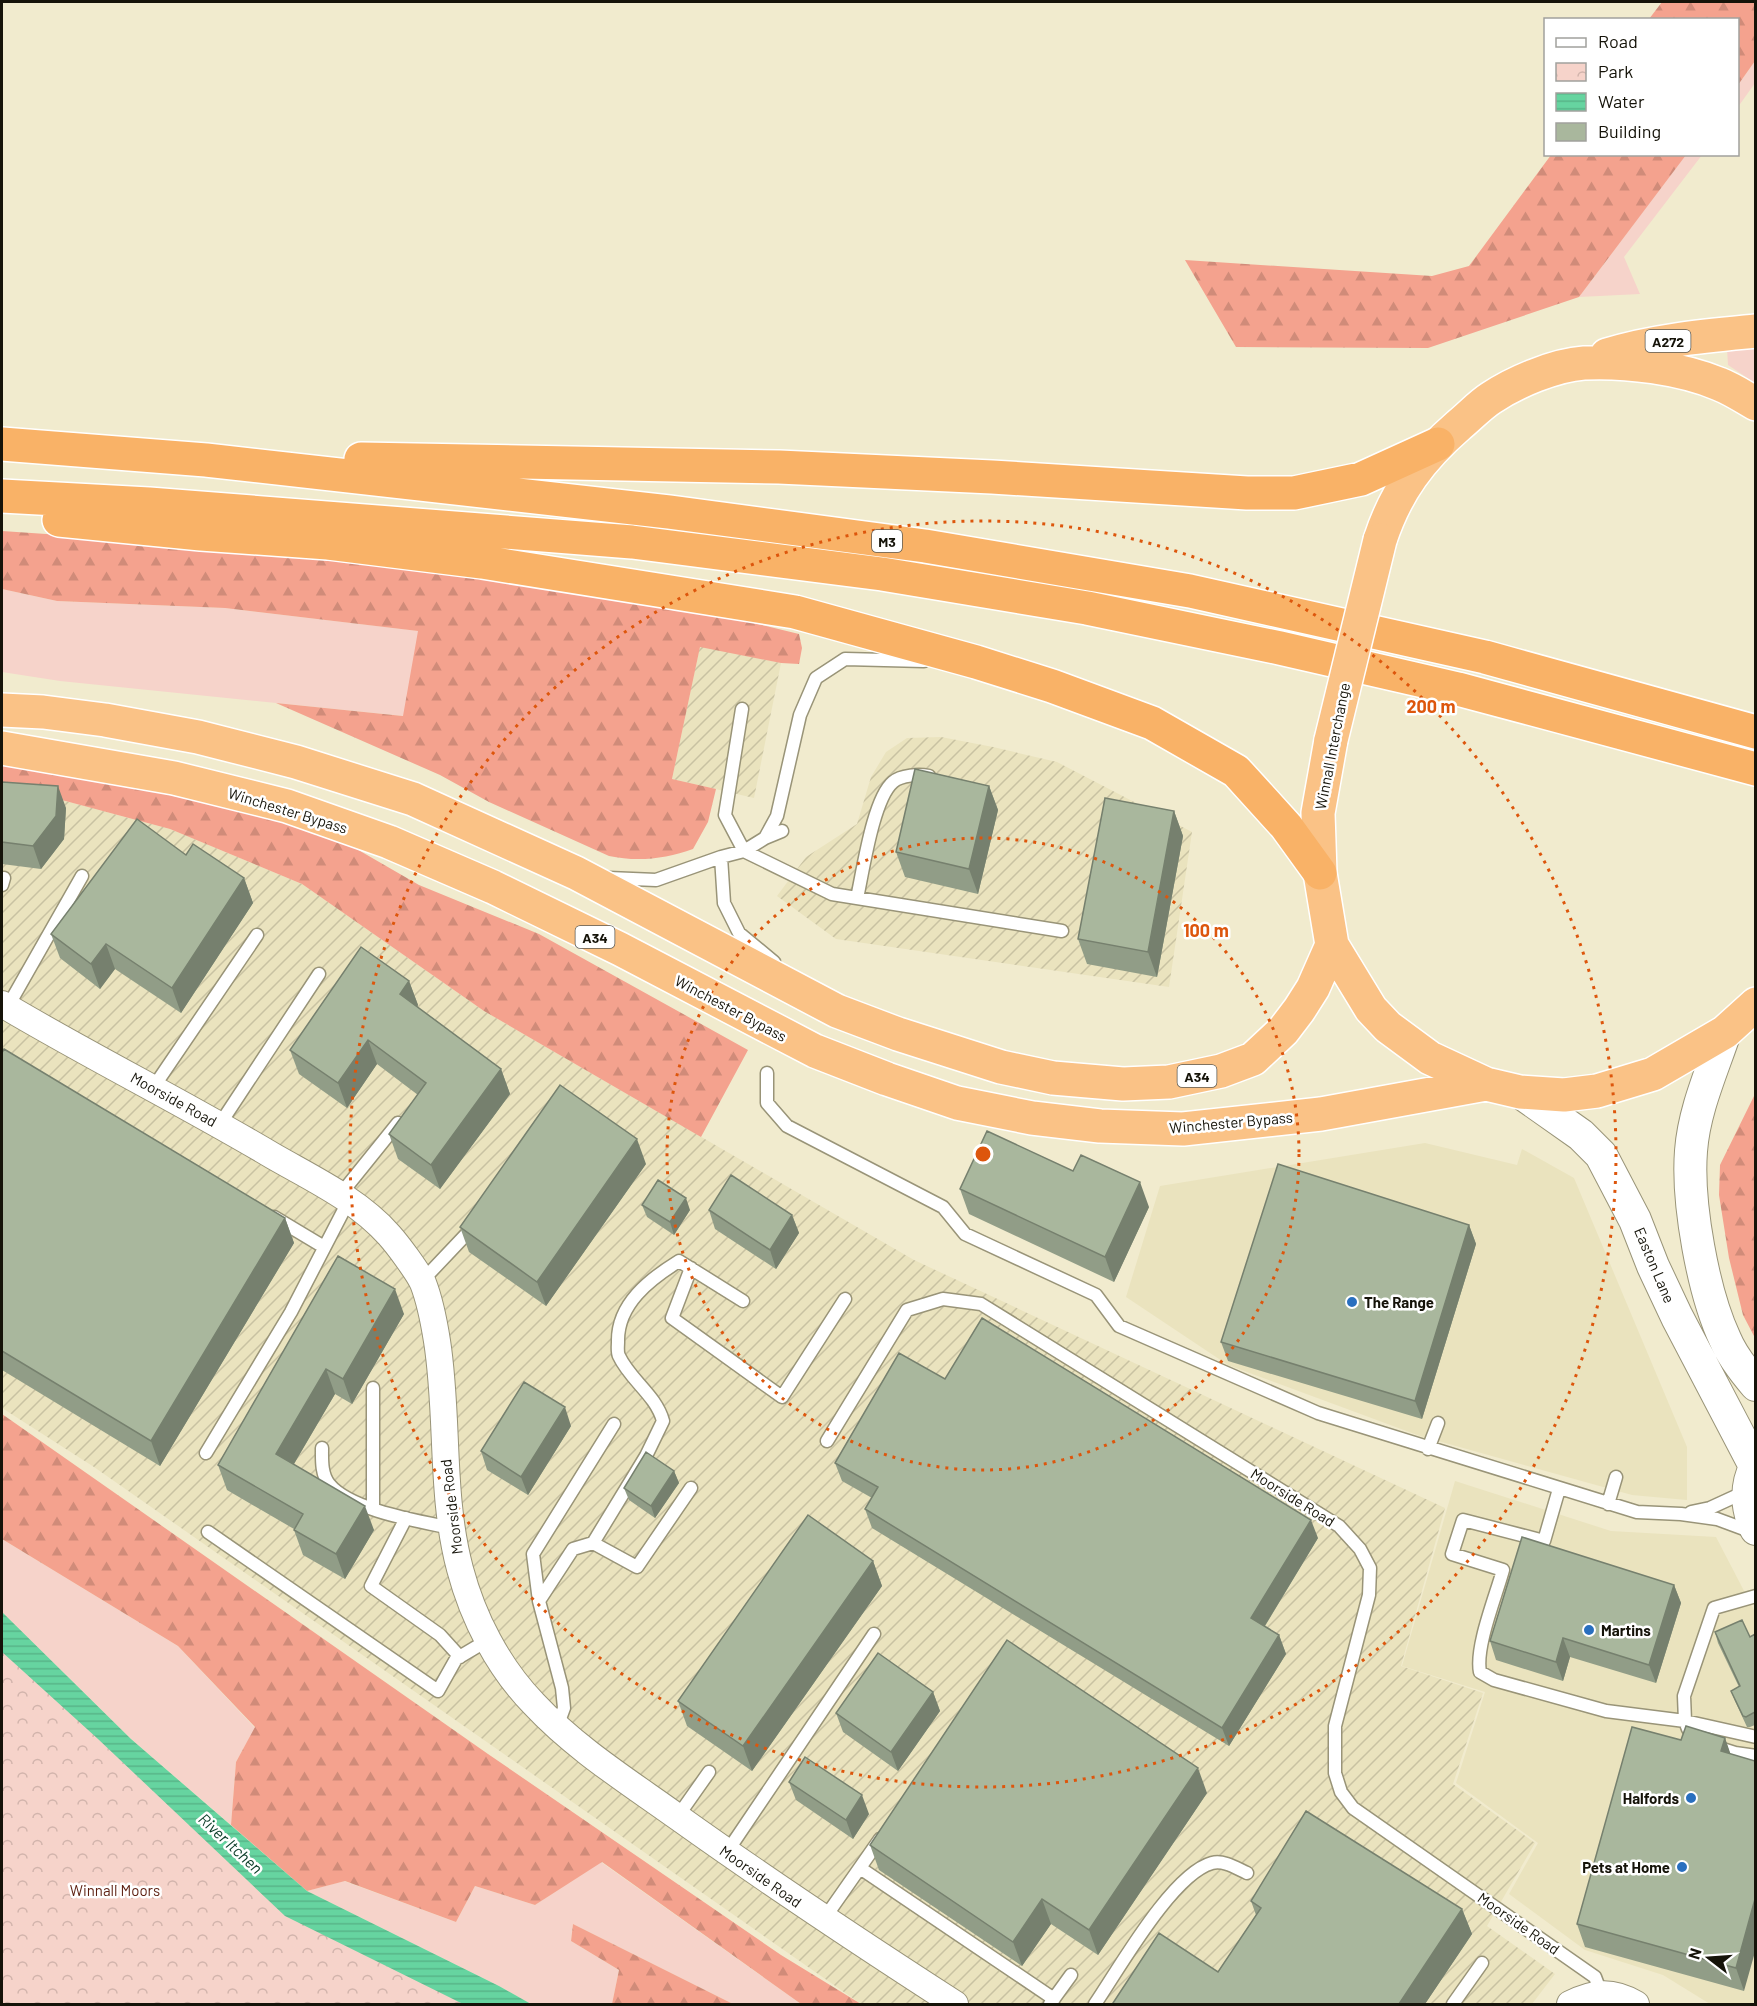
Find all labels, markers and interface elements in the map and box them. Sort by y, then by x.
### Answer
legend [1544,18,1739,156]
text: Road [1598,30,1638,52]
text: Park [1598,60,1633,82]
text: Water [1598,90,1645,112]
text: Building [1598,120,1661,142]
road number: A272 [1646,330,1690,352]
road number: M3 [872,530,902,552]
street label: Winnall Interchange [1311,681,1353,811]
text: 200 m [1406,695,1456,717]
street label: Winchester Bypass [226,783,350,837]
text: 100 m [1183,919,1229,941]
road number: A34 [576,926,614,948]
street label: Winchester Bypass [672,971,790,1045]
road number: A34 [1178,1065,1216,1087]
street label: Moorside Road [128,1068,220,1130]
street label: Winchester Bypass [1169,1108,1293,1136]
centre of rings [973,1144,993,1164]
street label: Easton Lane [1631,1224,1679,1306]
place label: The Range [1364,1293,1434,1311]
marker: The Range [1345,1295,1359,1309]
street label: Moorside Road [436,1458,466,1556]
street label: Moorside Road [1248,1464,1338,1530]
place label: Martins [1601,1621,1651,1639]
marker: Martins [1582,1623,1596,1637]
place label: Halfords [1623,1789,1679,1807]
marker: Halfords [1684,1791,1698,1805]
water label: River Itchen [195,1809,267,1877]
street label: Moorside Road [717,1841,805,1911]
place label: Pets at Home [1582,1858,1670,1876]
marker: Pets at Home [1675,1860,1689,1874]
park label: Winnall Moors [70,1881,160,1899]
street label: Moorside Road [1475,1888,1563,1958]
north arrow [1679,1928,1739,1988]
text: N [1684,1946,1705,1961]

